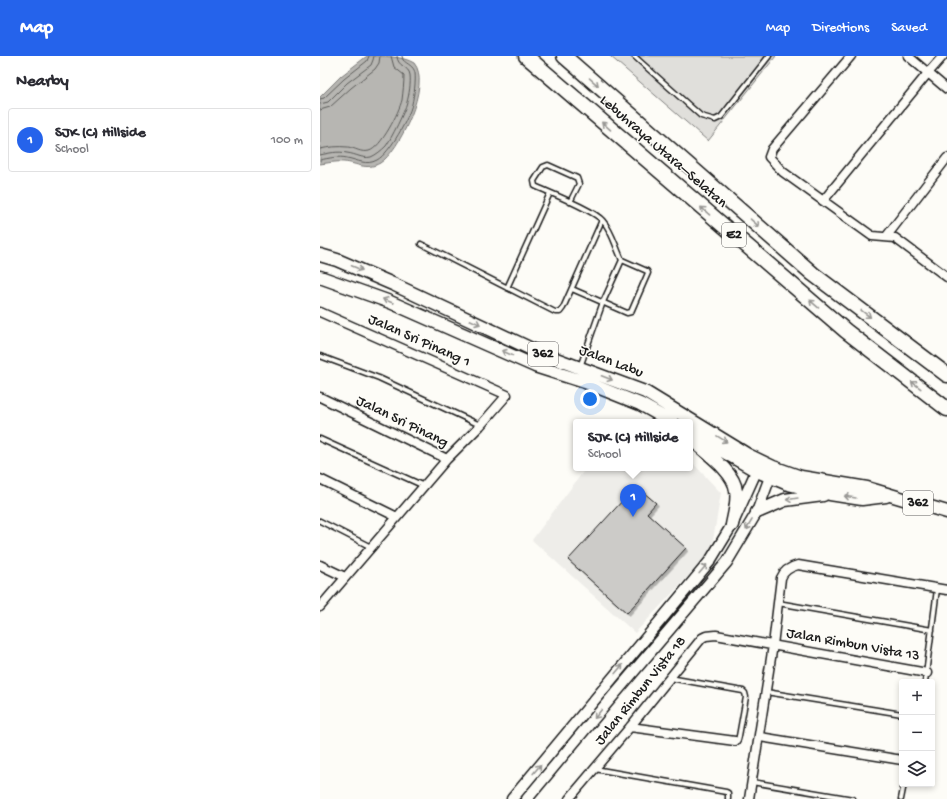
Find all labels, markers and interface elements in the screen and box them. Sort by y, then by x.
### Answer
text: Map [20,17,53,40]
text: Map [766,20,790,37]
text: Directions [812,20,869,37]
text: Saved [891,20,927,37]
text: Nearby [16,72,69,92]
one-way arrow [588,77,599,86]
street label: Lebuhraya Utara–Selatan [596,92,730,212]
one-way arrow [601,121,611,130]
text: SJK (C) Hillside [55,124,146,142]
text: 1 [27,133,33,148]
text: 100 m [271,133,303,148]
text: School [55,142,89,157]
one-way arrow [700,206,710,215]
one-way arrow [749,218,760,227]
road number: E2 [722,223,746,247]
one-way arrow [350,265,362,273]
one-way arrow [383,297,395,305]
one-way arrow [809,300,820,309]
street label: Jalan Sri Pinang 1 [365,310,473,372]
one-way arrow [860,310,871,318]
one-way arrow [468,319,480,326]
road number: 362 [528,342,558,366]
street label: Jalan Labu [576,342,646,382]
one-way arrow [502,349,514,356]
one-way arrow [601,374,613,382]
one-way arrow [911,381,922,389]
your location [580,389,600,409]
street label: Jalan Sri Pinang [353,392,451,452]
popup [573,419,693,471]
text: SJK (C) Hillside [588,429,678,447]
one-way arrow [716,435,728,443]
text: School [588,447,621,462]
pin: 1 [620,484,646,517]
road number: 362 [903,491,933,515]
one-way arrow [844,493,857,501]
one-way arrow [786,495,799,503]
one-way arrow [744,519,752,531]
one-way arrow [698,564,707,575]
street label: Jalan Rimbun Vista 13 [785,624,921,666]
street label: Jalan Rimbun Vista 18 [591,633,691,749]
one-way arrow [615,663,624,674]
map controls [899,679,935,787]
button: + [899,679,935,715]
one-way arrow [593,708,602,719]
button: − [899,715,935,751]
button: layers [899,751,935,787]
one-way arrow [532,764,541,774]

